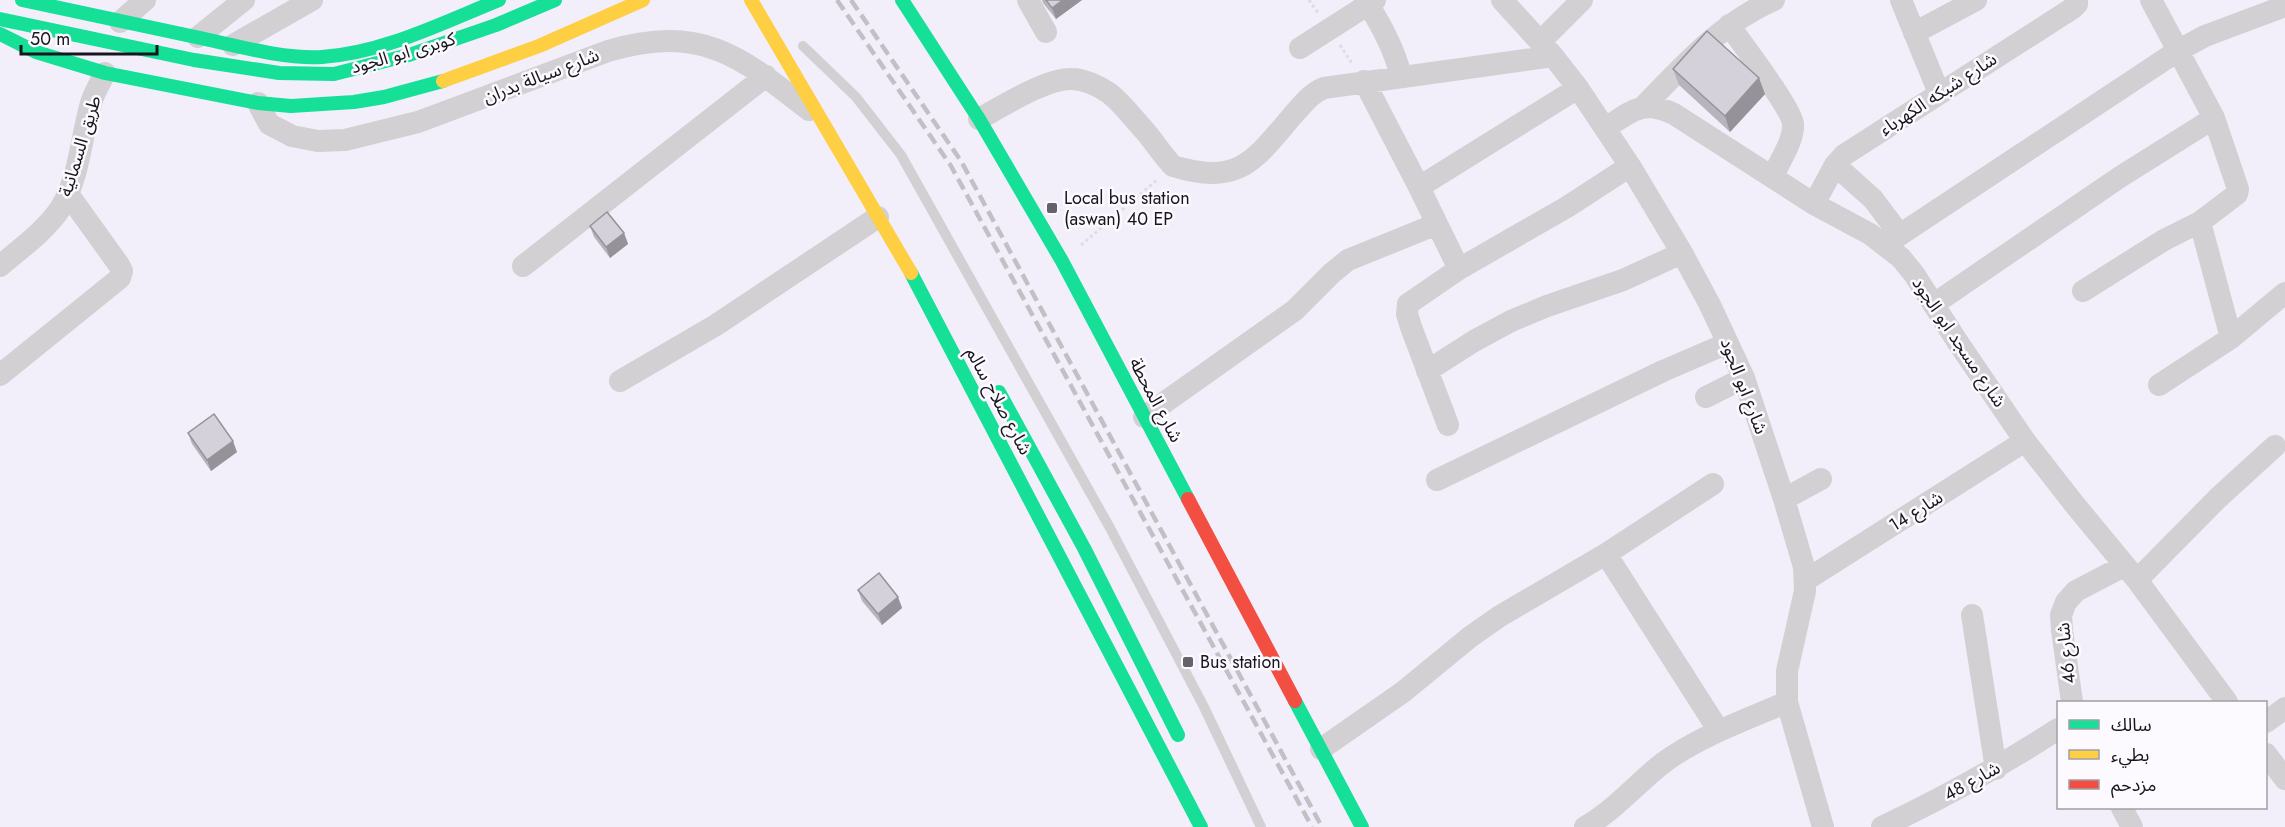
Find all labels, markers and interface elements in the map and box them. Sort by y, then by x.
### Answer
scale bar [21,18,158,56]
text: 50 m [30,26,70,52]
street label: كوبرى ابو الجود [348,26,459,80]
street label: شارع سيالة بدران [479,42,603,111]
street label: شارع شبكه الكهرباء [1874,46,2002,143]
street label: طريق السمانية [52,92,108,200]
place label: Local bus station (aswan) 40 EP [1064,185,1190,232]
marker: Local bus station (aswan) 40 EP [1045,201,1059,215]
street label: شارع مسجد ابو الجود [1905,272,2012,413]
street label: شارع ابو الجود [1713,334,1774,438]
street label: شارع صلاح سالم [959,343,1038,460]
street label: شارع المحطة [1122,353,1189,448]
street label: شارع 14 [1884,484,1948,539]
street label: شارع 46 [2050,621,2083,685]
place label: Bus station [1200,649,1281,675]
marker: Bus station [1181,655,1195,669]
legend [2057,701,2267,809]
text: سالك [2111,712,2152,738]
text: بطيء [2111,742,2149,768]
street label: شارع 48 [1939,755,2005,808]
text: مزدحم [2111,772,2156,798]

